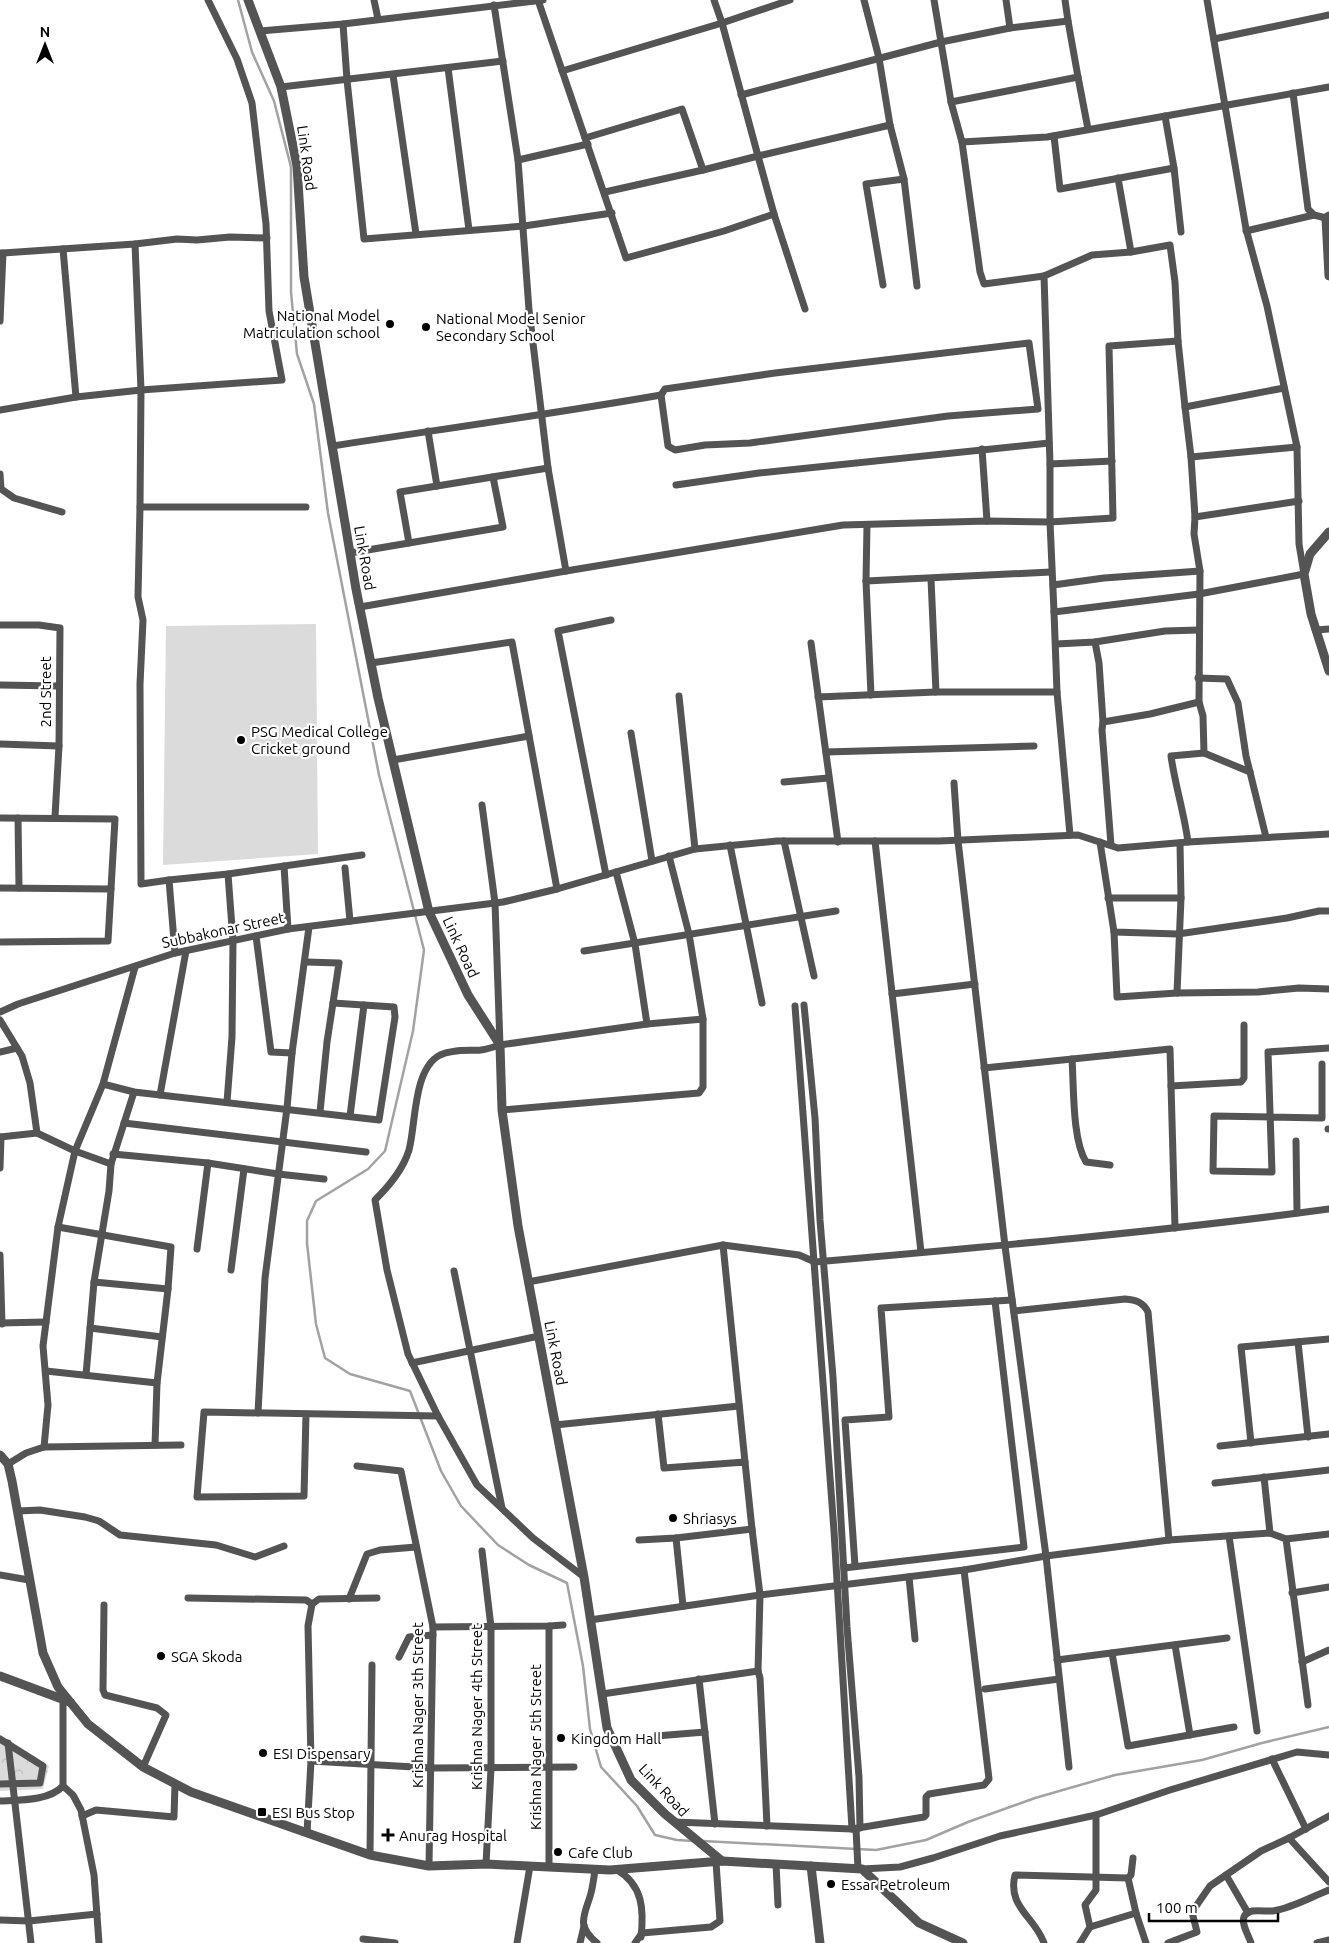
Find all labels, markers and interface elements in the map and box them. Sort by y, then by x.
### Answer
north arrow [20,20,70,70]
text: N [40,24,50,40]
street label: Link Road [294,124,320,192]
place label: National Model Matriculation school [243,307,380,341]
place label: National Model Senior Secondary School [436,310,586,344]
marker: National Model Matriculation school [384,318,396,330]
marker: National Model Senior Secondary School [420,321,432,333]
street label: Link Road [351,524,379,592]
street label: 2nd Street [37,656,54,728]
place label: PSG Medical College Cricket ground [251,723,388,757]
marker: PSG Medical College Cricket ground [235,734,247,746]
street label: Subbakonar Street [160,909,286,951]
street label: Link Road [439,914,483,980]
street label: Link Road [541,1319,571,1387]
place label: Shriasys [683,1510,737,1527]
marker: Shriasys [667,1512,679,1524]
street label: Krishna Nager 3th Street [409,1622,426,1788]
street label: Krishna Nager 4th Street [468,1624,485,1790]
place label: SGA Skoda [171,1648,242,1665]
marker: SGA Skoda [155,1650,167,1662]
street label: Krishna Nager 5th Street [527,1664,544,1830]
place label: Kingdom Hall [571,1730,661,1747]
marker: Kingdom Hall [555,1732,567,1744]
place label: ESI Dispensary [273,1745,370,1762]
marker: ESI Dispensary [257,1747,269,1759]
street label: Link Road [635,1760,693,1820]
place label: ESI Bus Stop [272,1804,355,1821]
marker: ESI Bus Stop [256,1806,268,1818]
place label: Anurag Hospital [399,1827,507,1844]
marker: Anurag Hospital [381,1828,395,1842]
place label: Cafe Club [568,1844,633,1861]
marker: Cafe Club [552,1846,564,1858]
place label: Essar Petroleum [841,1876,950,1893]
marker: Essar Petroleum [825,1878,837,1890]
scale bar [1149,1890,1278,1922]
text: 100 m [1156,1899,1198,1916]

